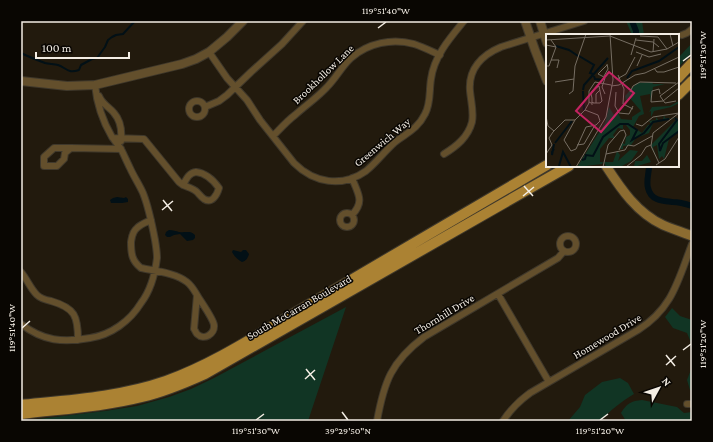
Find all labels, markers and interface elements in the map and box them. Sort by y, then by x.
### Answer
text: 119°51'40"W [362,5,411,16]
text: 119°51'30"W [697,30,708,79]
scale bar [36,34,129,60]
inset map [546,34,679,167]
text: 100 m [42,41,72,55]
street label: Brookhollow Lane [290,42,356,106]
street label: Greenwich Way [352,115,414,170]
street label: South McCarran Boulevard [245,272,353,342]
street label: Thornhill Drive [412,291,476,337]
text: 119°51'40"W [6,303,17,352]
street label: Homewood Drive [571,311,643,361]
text: 119°51'20"W [697,319,708,368]
north arrow [639,368,679,408]
text: N [660,375,674,389]
text: 119°51'30"W [232,425,281,436]
text: 39°29'50"N [325,425,371,436]
text: 119°51'20"W [576,425,625,436]

